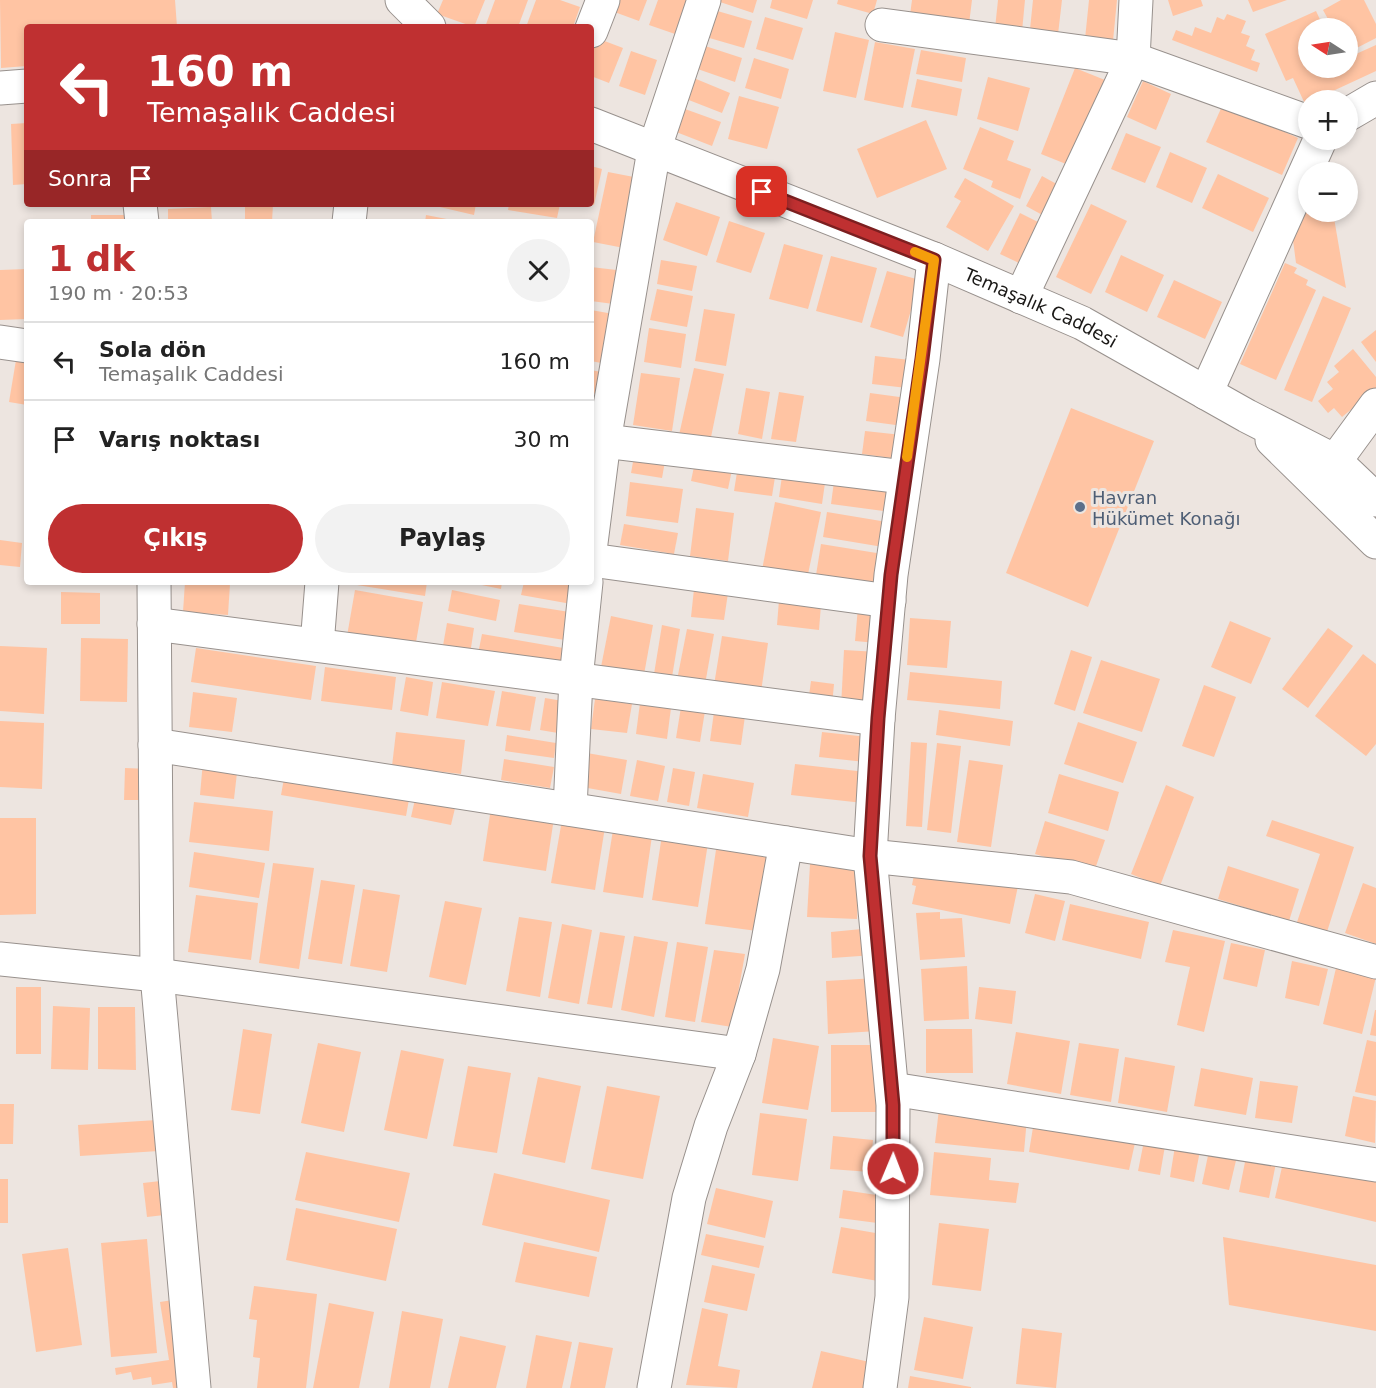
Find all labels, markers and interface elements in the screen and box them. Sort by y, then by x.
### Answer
north arrow [1298,18,1358,78]
map controls [1298,18,1358,222]
text: 160 m [147,47,293,96]
icon: left [48,48,126,126]
button: + [1298,90,1358,150]
text: Temaşalık Caddesi [147,97,396,128]
icon: arrive [124,162,157,195]
button: − [1298,162,1358,222]
text: Sonra [48,166,112,191]
pin [736,166,787,217]
icon: arrive [745,175,778,208]
text: 1 dk [48,238,135,279]
button: close [507,239,570,302]
street label: Temaşalık Caddesi [960,263,1121,351]
text: 190 m · 20:53 [48,281,189,305]
text: Sola dön [99,337,207,362]
icon: left [48,345,81,378]
text: 160 m [500,349,570,374]
text: Temaşalık Caddesi [99,362,283,386]
icon: arrive [48,423,81,456]
text: Varış noktası [99,427,260,452]
text: 30 m [514,427,570,452]
place label: Havran Hükümet Konağı [1092,487,1240,529]
marker: Havran Hükümet Konağı [1073,500,1087,514]
button: Çıkış [48,504,303,573]
button: Paylaş [315,504,570,573]
position arrow [861,1137,925,1201]

